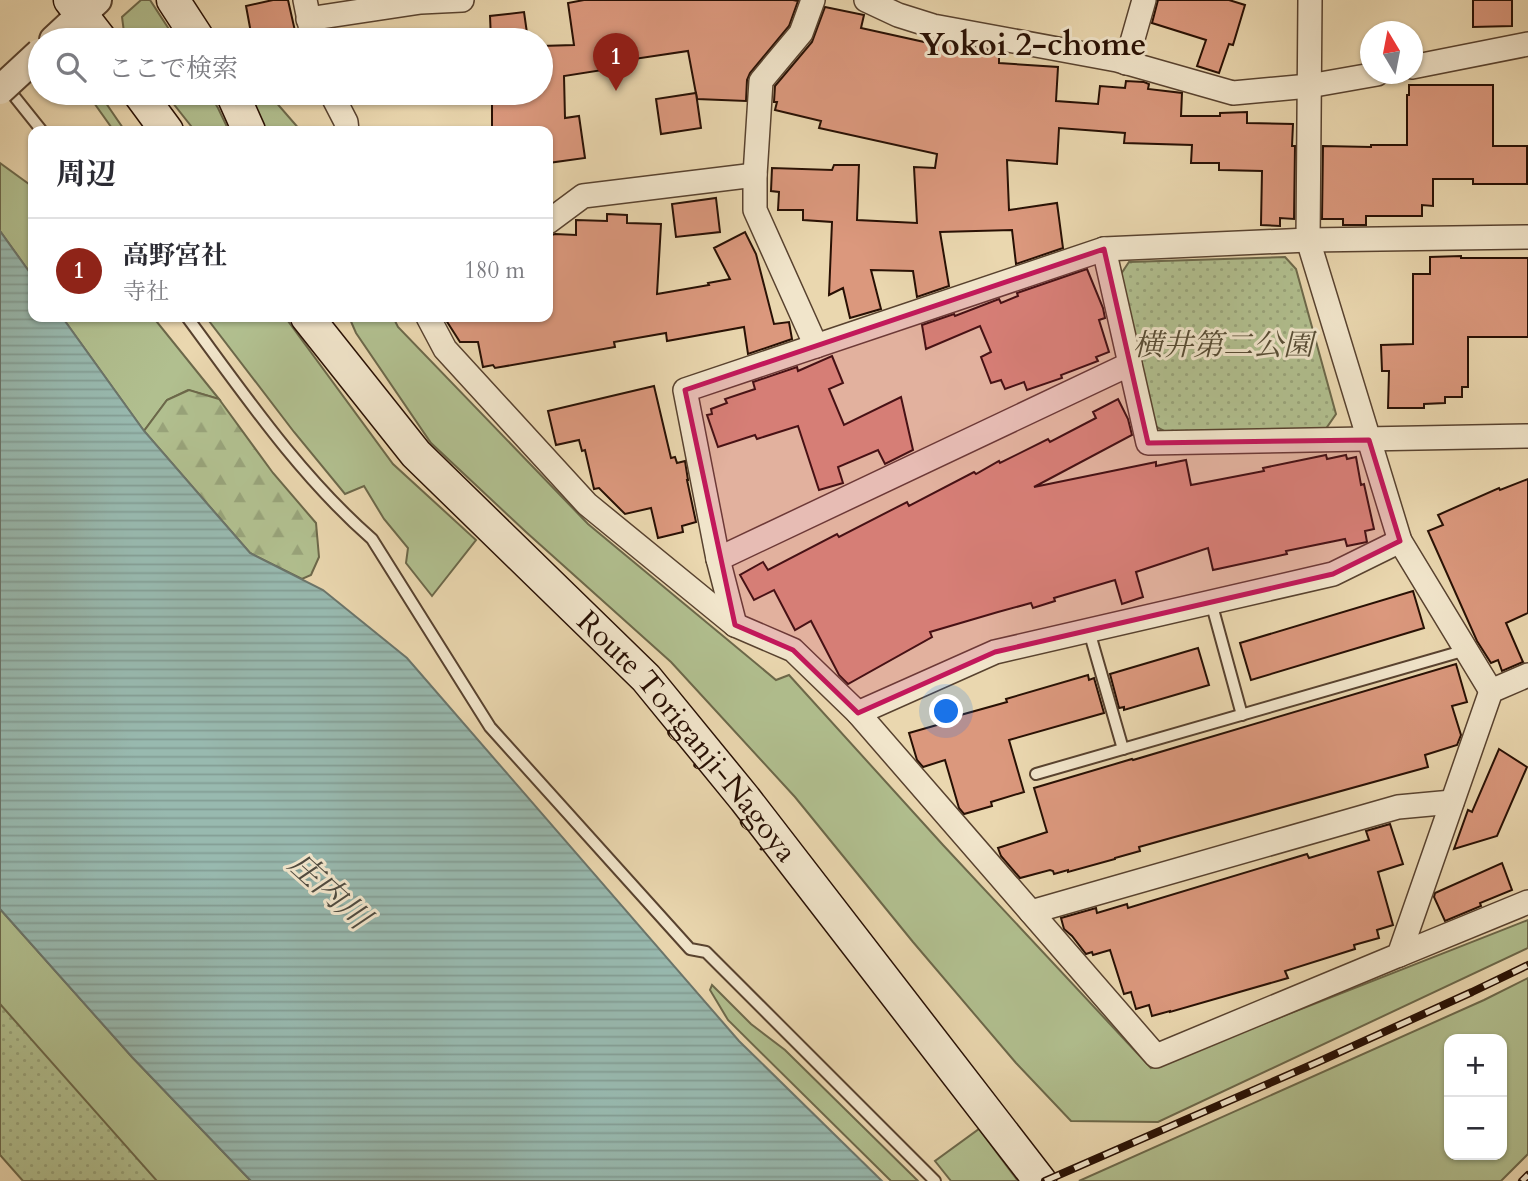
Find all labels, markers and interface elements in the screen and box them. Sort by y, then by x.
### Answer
north arrow [1360,21,1423,84]
district label: Yokoi 2-chome [920,23,1146,67]
search box [28,28,553,105]
pin: 1 [593,33,639,91]
icon: search [52,48,90,86]
text: ここで検索 [108,51,238,86]
text: 周辺 [56,154,116,195]
text: 高野宮社 [123,238,227,273]
text: 1 [73,255,85,286]
text: 180 m [464,255,525,286]
text: 寺社 [123,276,169,307]
park label: 横井第二公園 [1133,325,1318,366]
street label: Route Toriganji-Nagoya [568,601,807,870]
your location [929,694,963,728]
water label: 庄内川 [279,843,382,941]
map controls [1444,1034,1507,1160]
button: + [1444,1034,1507,1097]
button: − [1444,1097,1507,1160]

